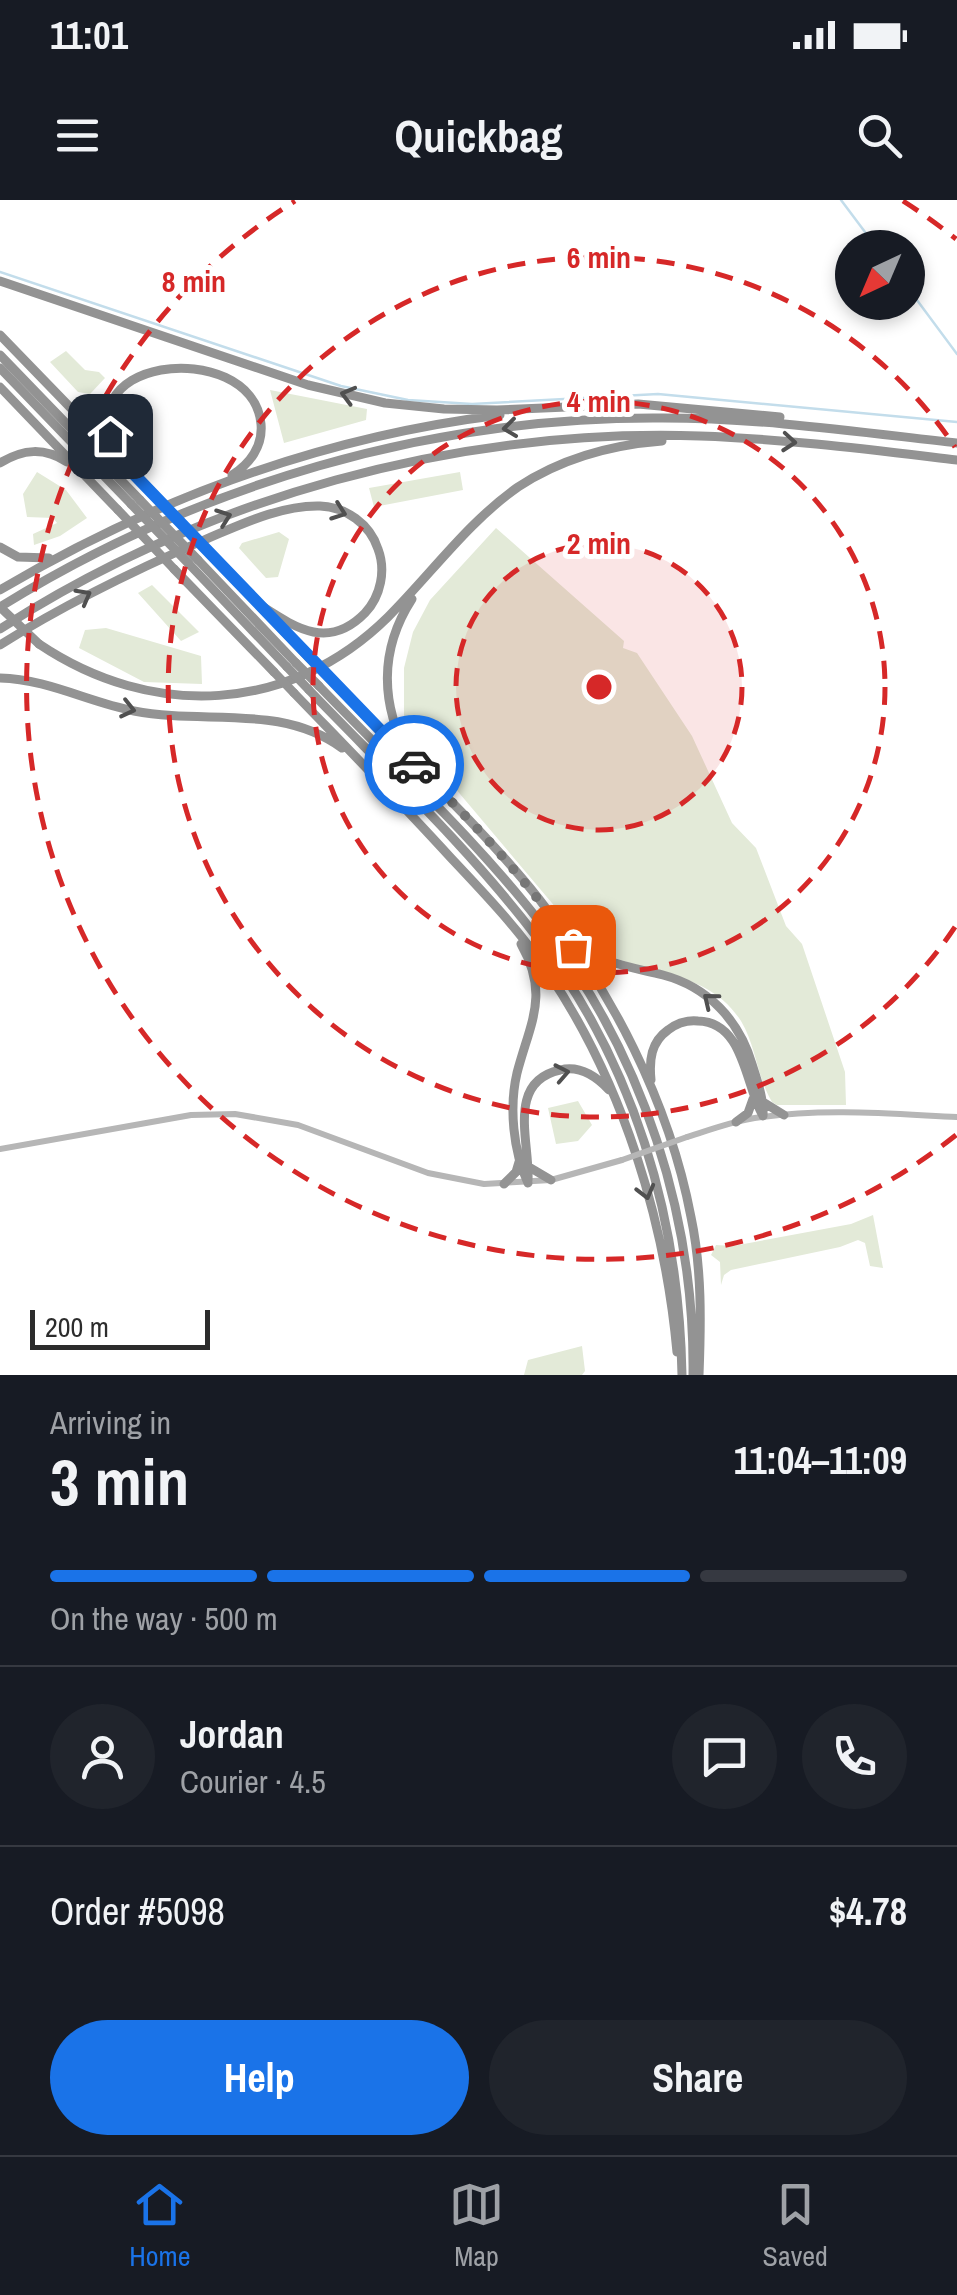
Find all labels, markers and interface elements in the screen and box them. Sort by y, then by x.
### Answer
text: 11:01 [50,10,128,61]
text: Quickbag [394,105,563,166]
icon: menu [50,108,105,163]
icon: search [852,108,907,163]
north arrow [835,230,925,320]
map controls [835,230,925,320]
text: 6 min [567,237,631,277]
text: 8 min [162,261,226,301]
text: 4 min [567,381,631,421]
one-way arrow [340,386,357,407]
pin [68,394,153,479]
icon: home [83,409,138,464]
one-way arrow [502,417,518,438]
one-way arrow [781,430,797,452]
one-way arrow [329,500,347,520]
one-way arrow [214,508,231,529]
text: 2 min [567,523,631,563]
one-way arrow [73,589,92,608]
centre of rings [581,669,617,705]
one-way arrow [119,697,136,718]
courier [364,715,464,815]
icon: car [387,738,442,793]
pin [531,905,616,990]
icon: bag [546,920,601,975]
one-way arrow [704,994,722,1012]
one-way arrow [553,1063,570,1084]
one-way arrow [634,1183,655,1200]
scale bar [30,1305,210,1350]
text: 200 m [45,1308,109,1346]
text: Arriving in [50,1401,171,1444]
text: 11:04–11:09 [734,1435,907,1486]
text: 3 min [50,1438,189,1525]
text: On the way · 500 m [50,1597,278,1640]
button: person [50,1704,155,1809]
button: chat [672,1704,777,1809]
button: phone [802,1704,907,1809]
text: Jordan [180,1709,284,1760]
text: Courier · 4.5 [180,1760,326,1803]
text: Order #5098 [50,1886,225,1937]
text: $4.78 [829,1886,907,1937]
button: Help [50,2020,469,2135]
button: Share [489,2020,907,2135]
tab: Home [129,2177,191,2275]
tab: Map [449,2177,504,2275]
tab: Saved [763,2177,828,2275]

